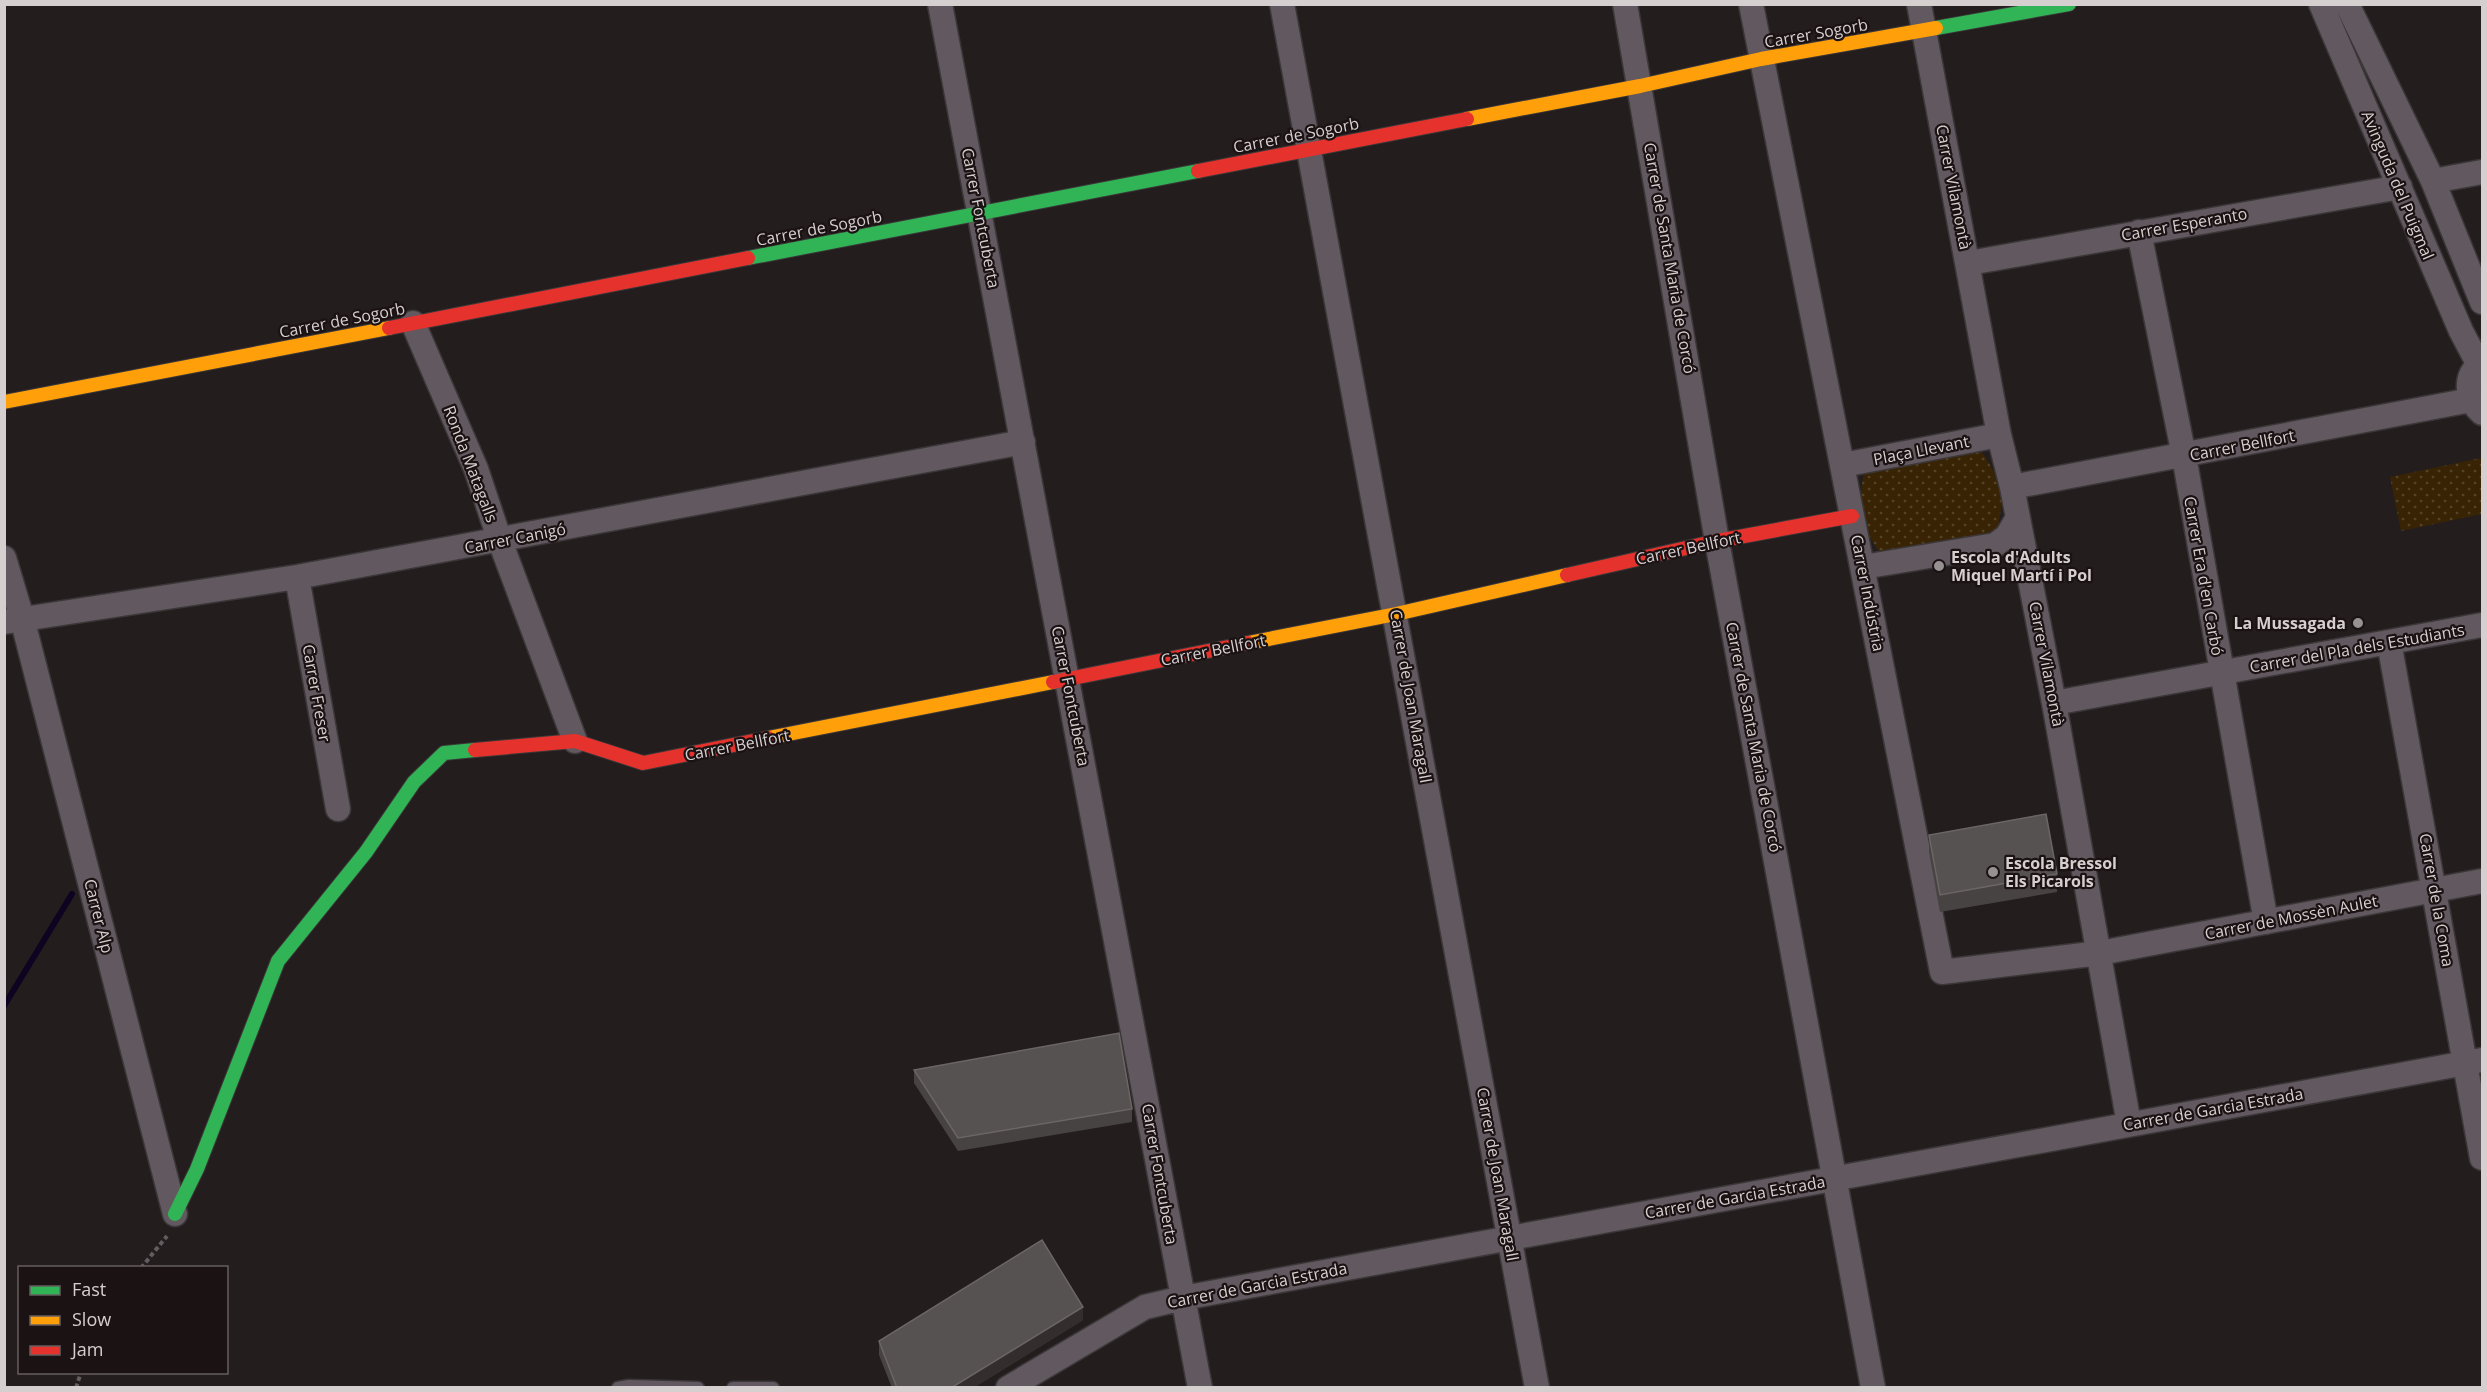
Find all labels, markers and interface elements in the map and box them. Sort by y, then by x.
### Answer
street label: Carrer Sogorb [1763,13,1869,53]
street label: Avinguda del Puigmal [2357,107,2439,263]
street label: Carrer de Sogorb [1231,112,1361,158]
street label: Carrer Vilamontà [1931,123,1977,251]
street label: Carrer de Santa Maria de Corcó [1639,141,1701,375]
street label: Carrer Fontcuberta [957,146,1005,290]
street label: Carrer Esperanto [2119,202,2249,246]
street label: Carrer de Sogorb [754,205,884,251]
street label: Carrer de Sogorb [277,297,407,343]
street label: Ronda Matagalls [439,402,503,526]
street label: Carrer Bellfort [2188,424,2297,466]
street label: Plaça Llevant [1871,430,1971,470]
street label: Carrer Era d'en Carbó [2179,495,2229,657]
street label: Carrer Canigó [462,517,568,559]
street label: Carrer Bellfort [1634,526,1743,570]
street label: Carrer Indústria [1846,533,1890,653]
place label: Escola d'Adults Miquel Martí i Pol [1951,546,2092,586]
marker: Escola d'Adults Miquel Martí i Pol [1932,559,1946,573]
street label: Carrer Vilamontà [2024,600,2070,728]
street label: Carrer de Joan Maragall [1385,608,1437,784]
place label: La Mussagada [2233,612,2346,634]
marker: La Mussagada [2351,616,2365,630]
street label: Carrer del Pla dels Estudiants [2248,618,2466,678]
street label: Carrer de Santa Maria de Corcó [1721,620,1787,854]
street label: Carrer Fontcuberta [1047,624,1095,768]
street label: Carrer Bellfort [1159,629,1268,671]
street label: Carrer Freser [298,643,336,744]
street label: Carrer Bellfort [683,724,792,766]
street label: Carrer de la Coma [2414,832,2460,968]
place label: Escola Bressol Els Picarols [2005,852,2117,892]
marker: Escola Bressol Els Picarols [1986,865,2000,879]
street label: Carrer Alp [79,877,119,955]
street label: Carrer de Mossèn Aulet [2203,889,2380,945]
street label: Carrer de Garcia Estrada [2121,1082,2305,1136]
street label: Carrer de Joan Maragall [1472,1086,1524,1262]
street label: Carrer Fontcuberta [1137,1102,1183,1246]
street label: Carrer de Garcia Estrada [1643,1170,1827,1224]
street label: Carrer de Garcia Estrada [1165,1257,1349,1313]
legend [18,1266,228,1374]
text: Fast [72,1277,106,1301]
text: Slow [72,1307,111,1331]
text: Jam [70,1337,104,1361]

